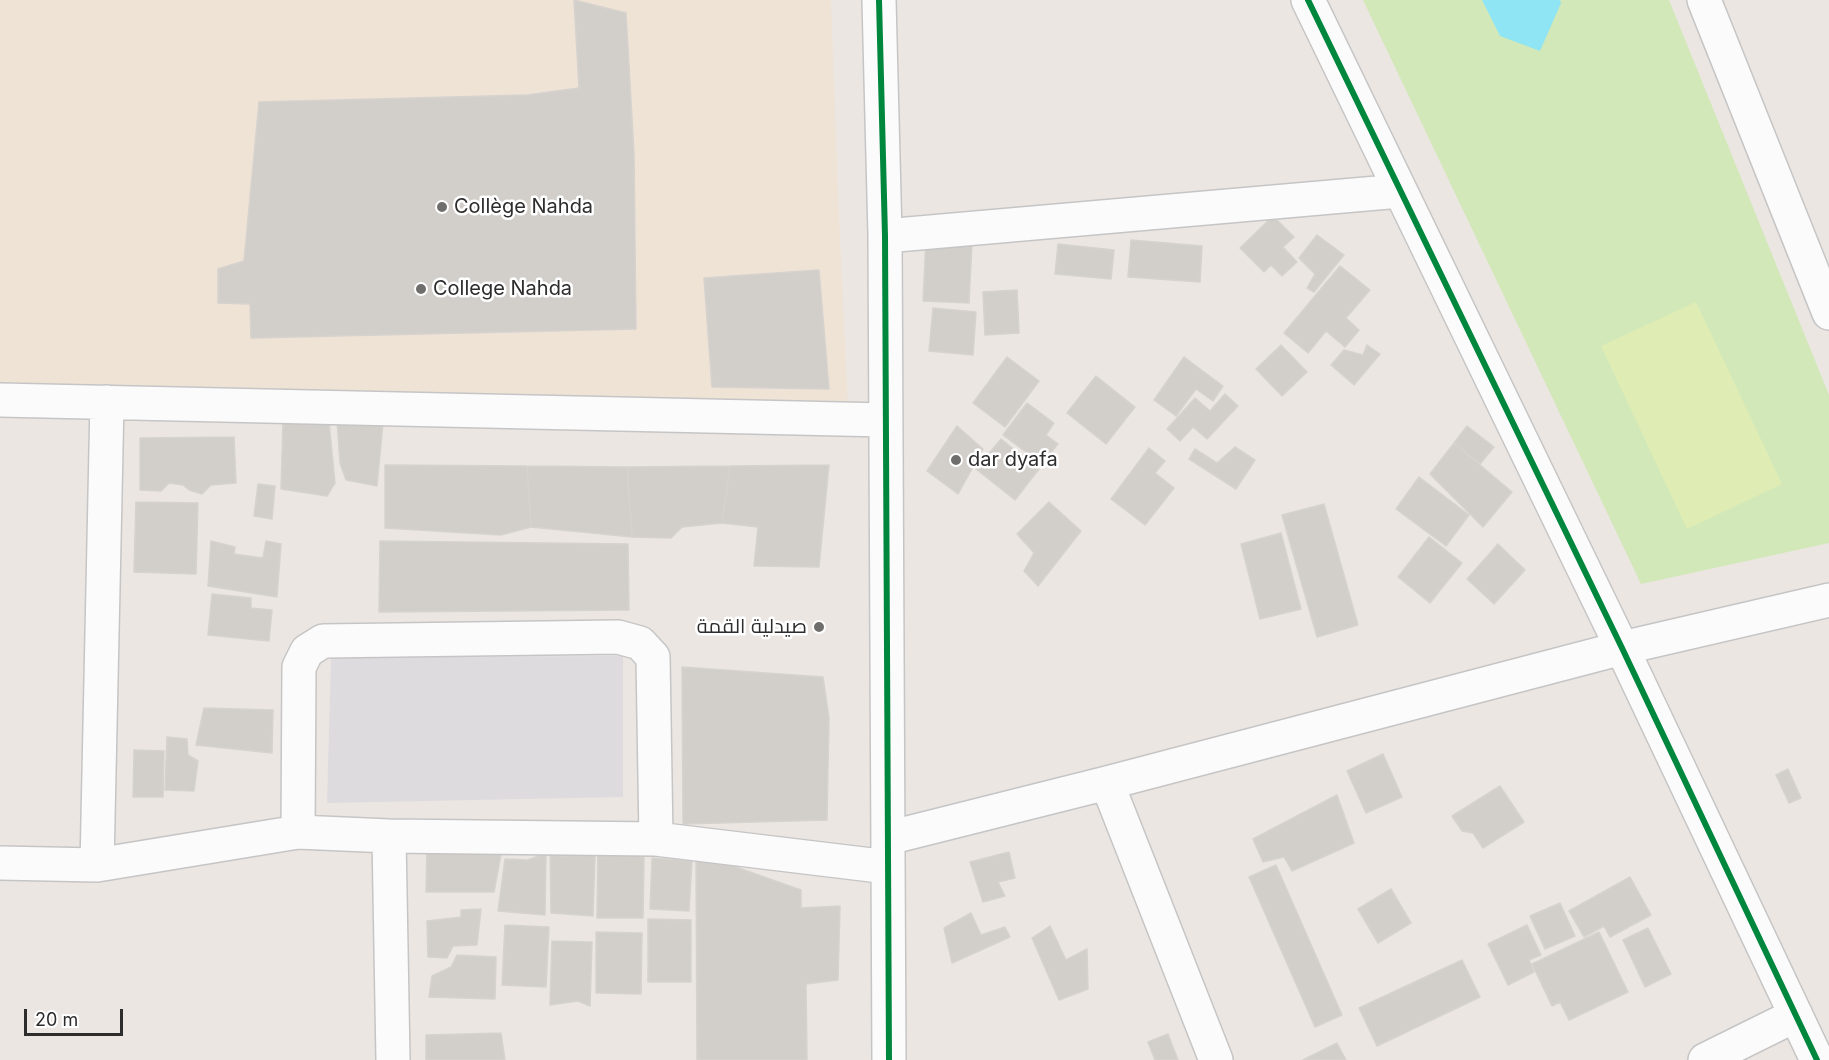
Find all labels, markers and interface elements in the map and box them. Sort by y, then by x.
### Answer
place label: Collège Nahda [454,195,593,219]
marker: Collège Nahda [435,200,449,214]
place label: College Nahda [433,277,572,301]
marker: College Nahda [414,282,428,296]
place label: dar dyafa [968,448,1058,472]
marker: dar dyafa [949,453,963,467]
place label: صيدلية القمة [697,615,807,639]
marker: صيدلية القمة [812,620,826,634]
scale bar [27,997,126,1035]
text: 20 m [35,1009,78,1030]

